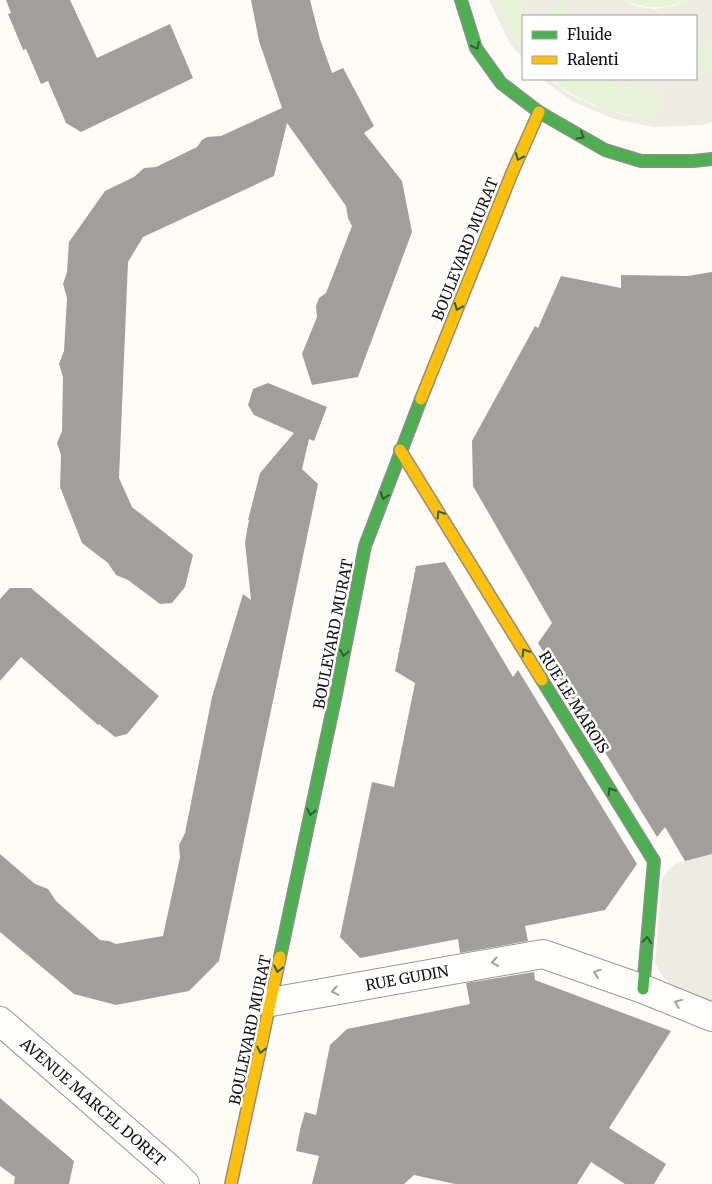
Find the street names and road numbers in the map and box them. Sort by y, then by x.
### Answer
street label: BOULEVARD MURAT [428,174,503,323]
street label: BOULEVARD MURAT [309,557,357,711]
street label: RUE LE MAROIS [535,647,613,757]
street label: BOULEVARD MURAT [225,953,275,1107]
street label: RUE GUDIN [364,961,451,995]
street label: AVENUE MARCEL DORET [16,1033,170,1171]

